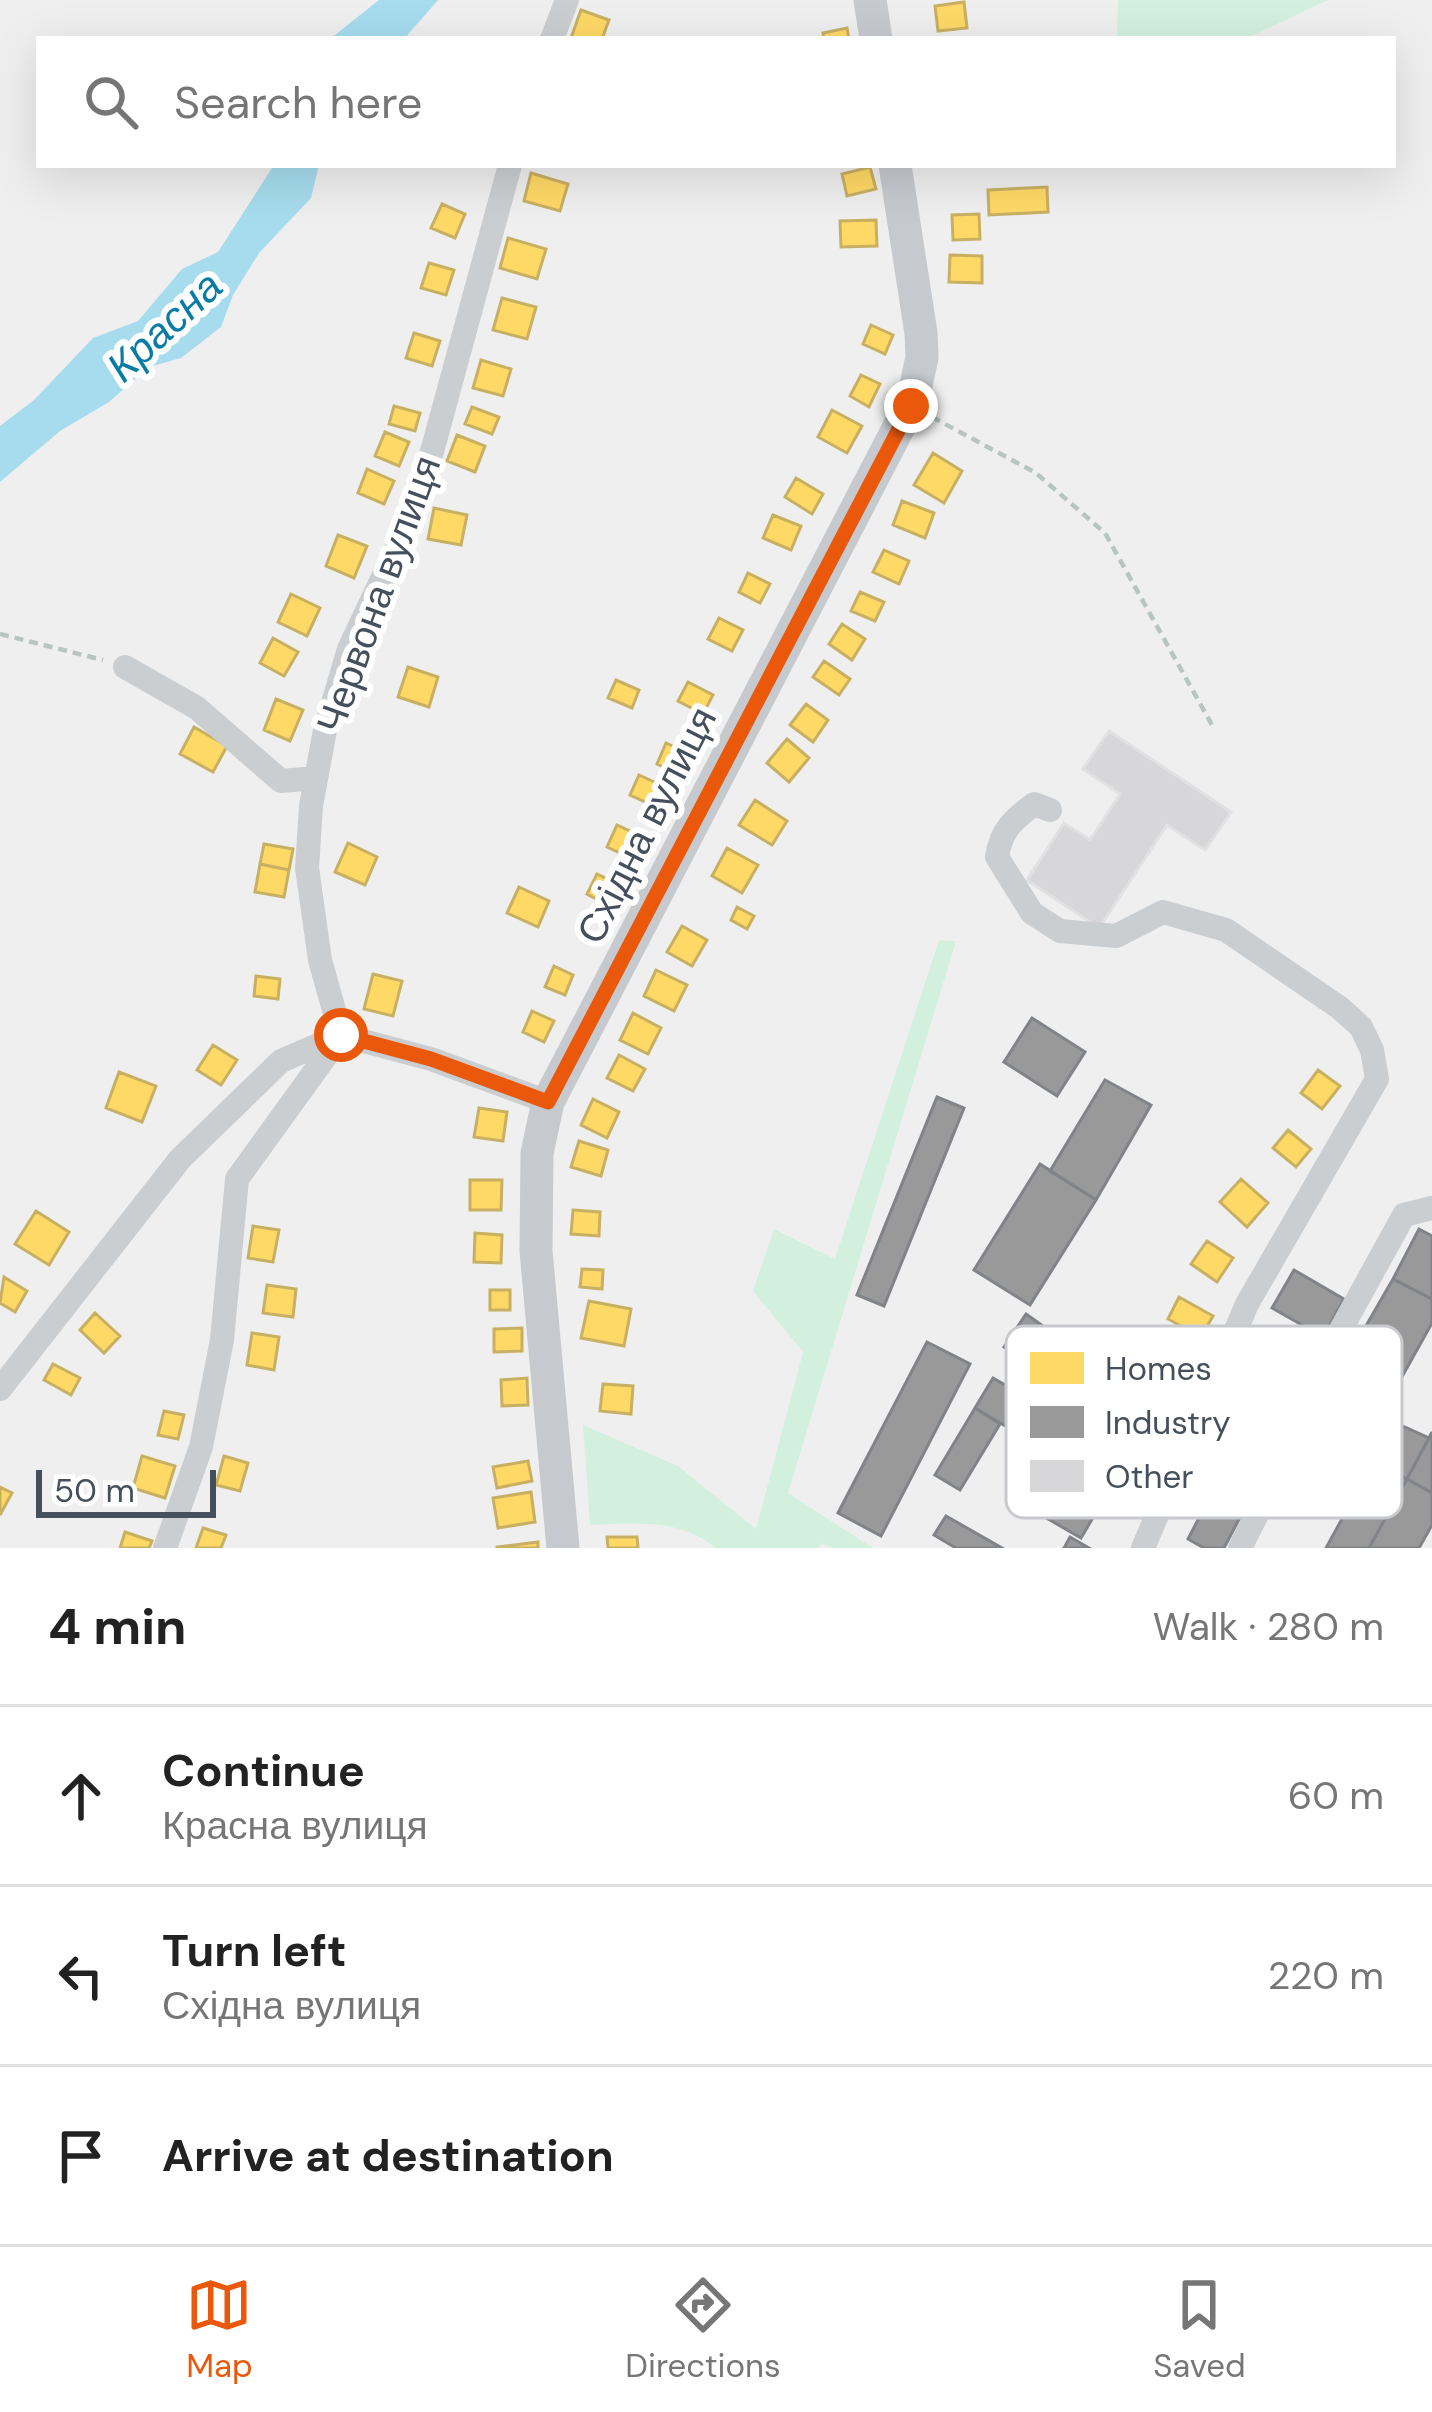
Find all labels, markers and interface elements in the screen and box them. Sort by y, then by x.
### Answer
search box [36,36,1396,168]
icon: search [78,69,144,135]
text: Search here [174,73,422,132]
water label: Красна [95,259,234,394]
route end [884,379,938,433]
street label: Червона вулиця [305,449,452,740]
street label: Східна вулиця [565,698,728,952]
route start [314,1008,368,1062]
legend [1006,1326,1402,1518]
text: Homes [1105,1347,1212,1390]
text: Industry [1105,1401,1231,1444]
text: Other [1105,1455,1193,1498]
scale bar [36,1464,216,1517]
text: 50 m [54,1469,135,1512]
text: 4 min [48,1593,187,1660]
text: Walk · 280 m [1153,1601,1384,1652]
text: Continue [162,1741,365,1800]
icon: ahead [48,1763,114,1829]
text: 60 m [1288,1770,1384,1821]
text: Красна вулиця [162,1800,428,1851]
text: Turn left [162,1921,346,1980]
icon: left [48,1943,114,2009]
text: 220 m [1268,1950,1384,2001]
text: Східна вулиця [162,1980,421,2031]
icon: arrive [48,2123,114,2189]
text: Arrive at destination [162,2126,614,2185]
tab: Map [186,2272,253,2387]
tab: Directions [625,2272,781,2387]
tab: Saved [1153,2272,1246,2387]

